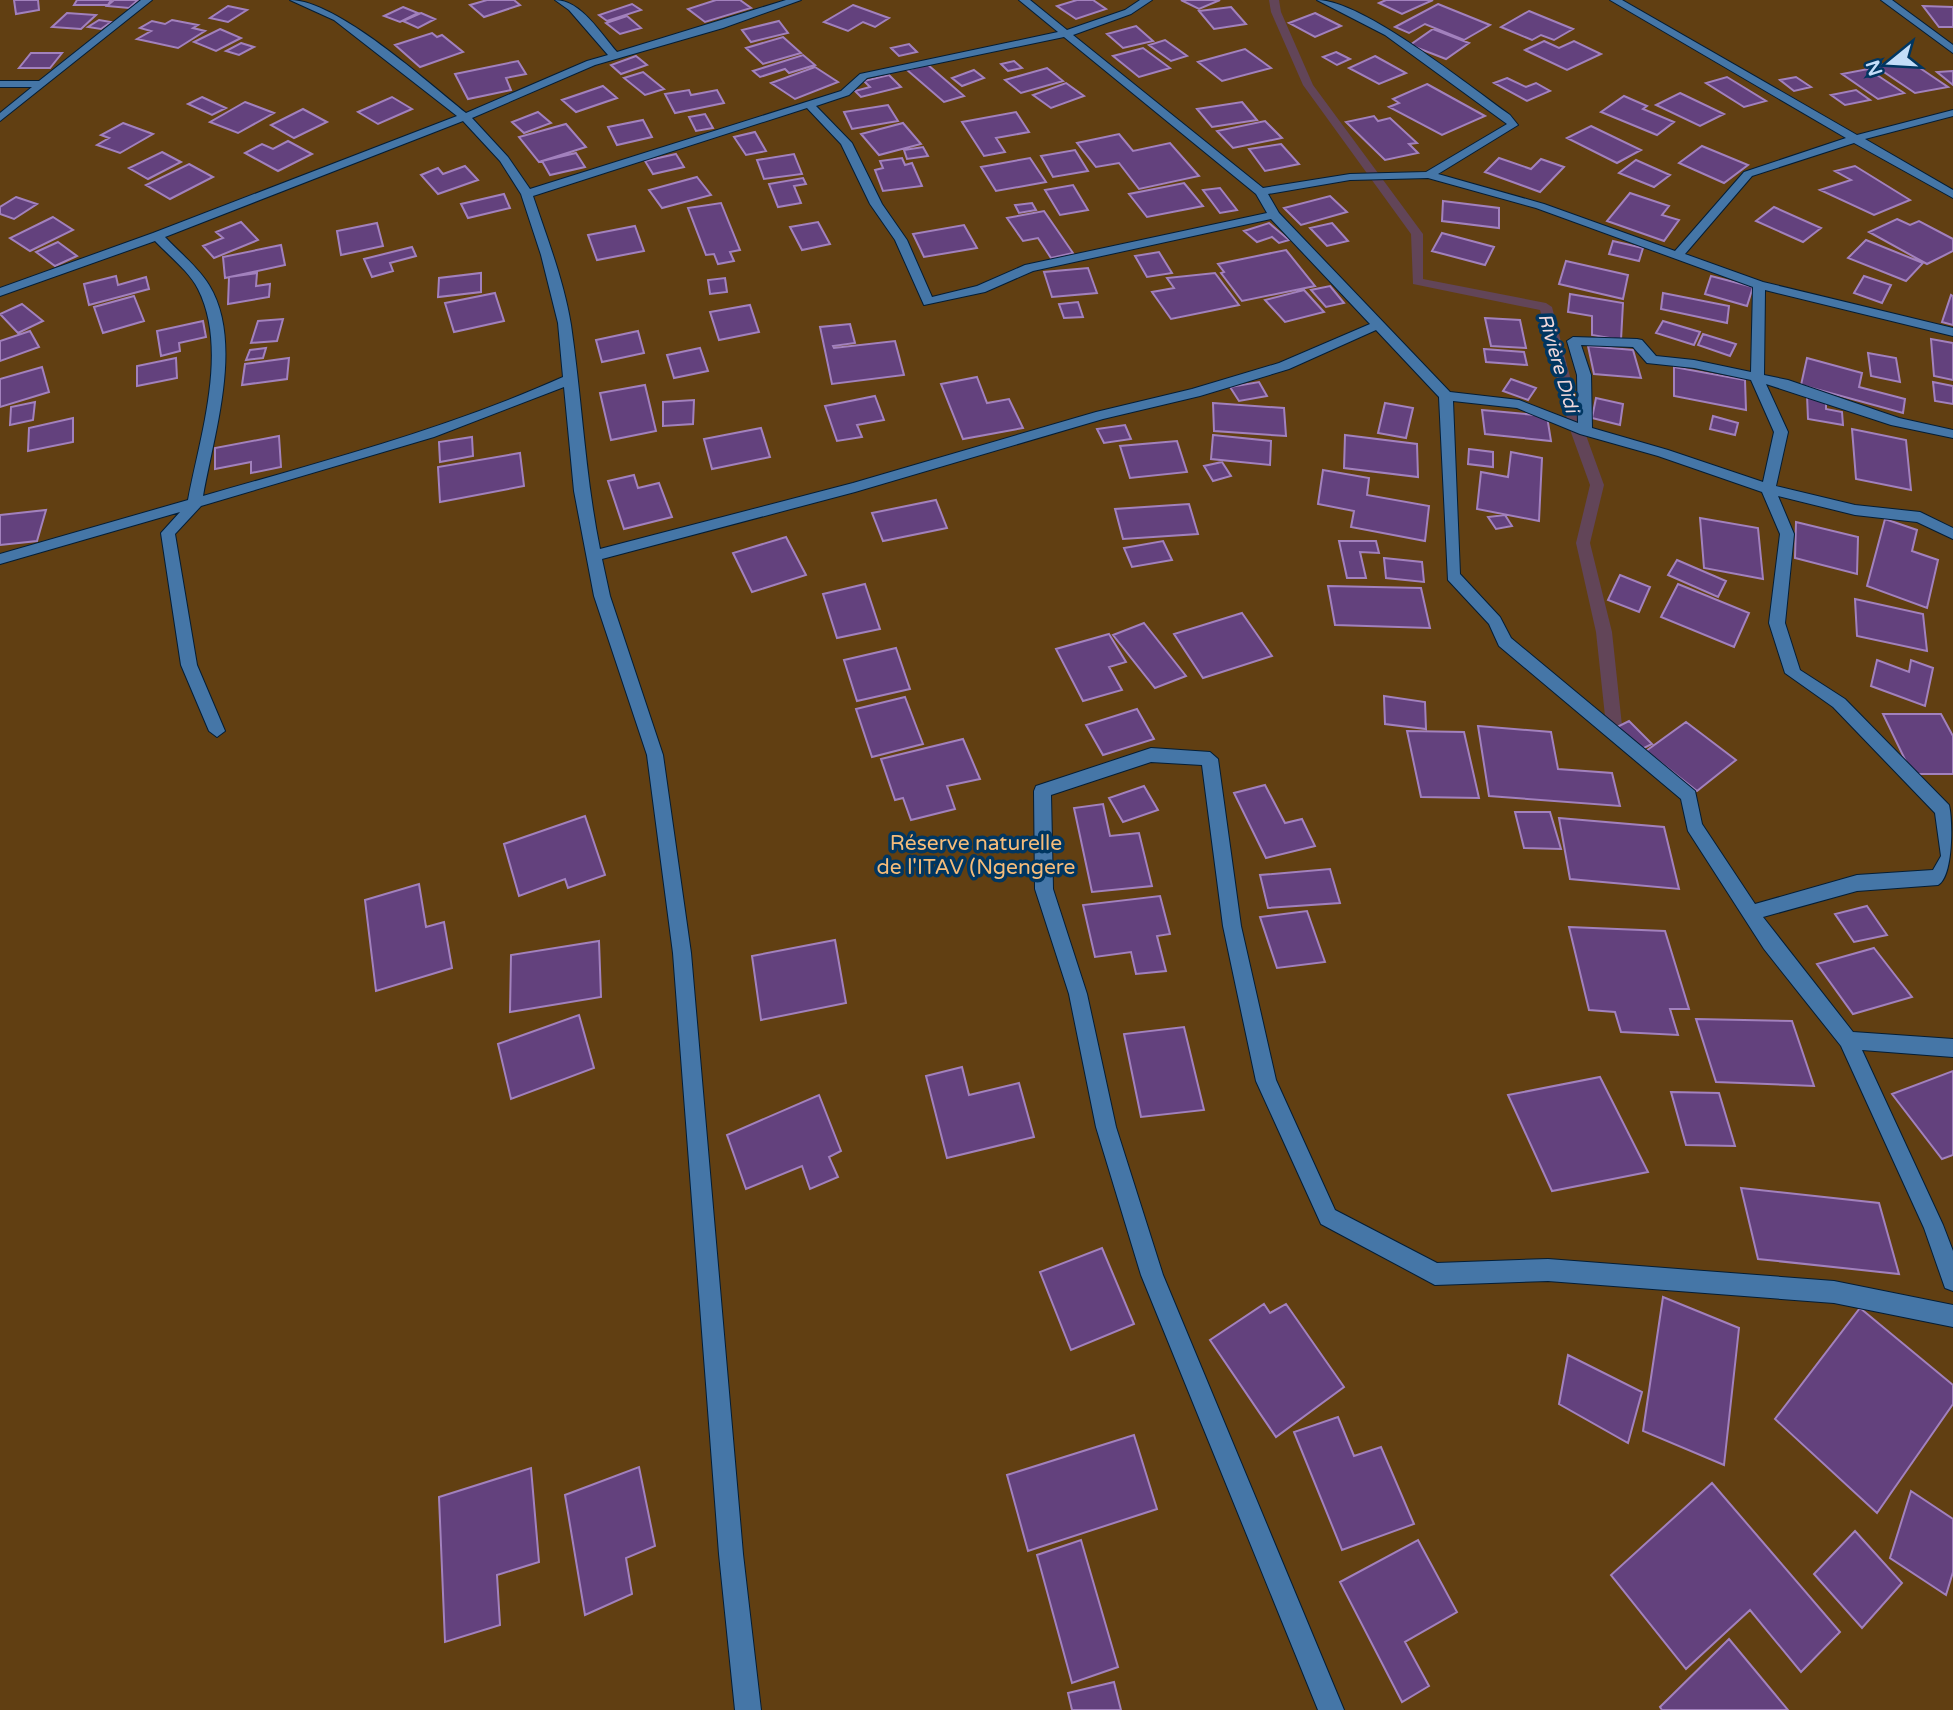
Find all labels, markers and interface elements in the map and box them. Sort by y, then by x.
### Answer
north arrow [1855,28,1925,98]
text: N [1862,57,1888,79]
water label: Rivière Didi [1533,311,1583,417]
park label: Réserve naturelle de l'ITAV (Ngengere [877,831,1076,880]

